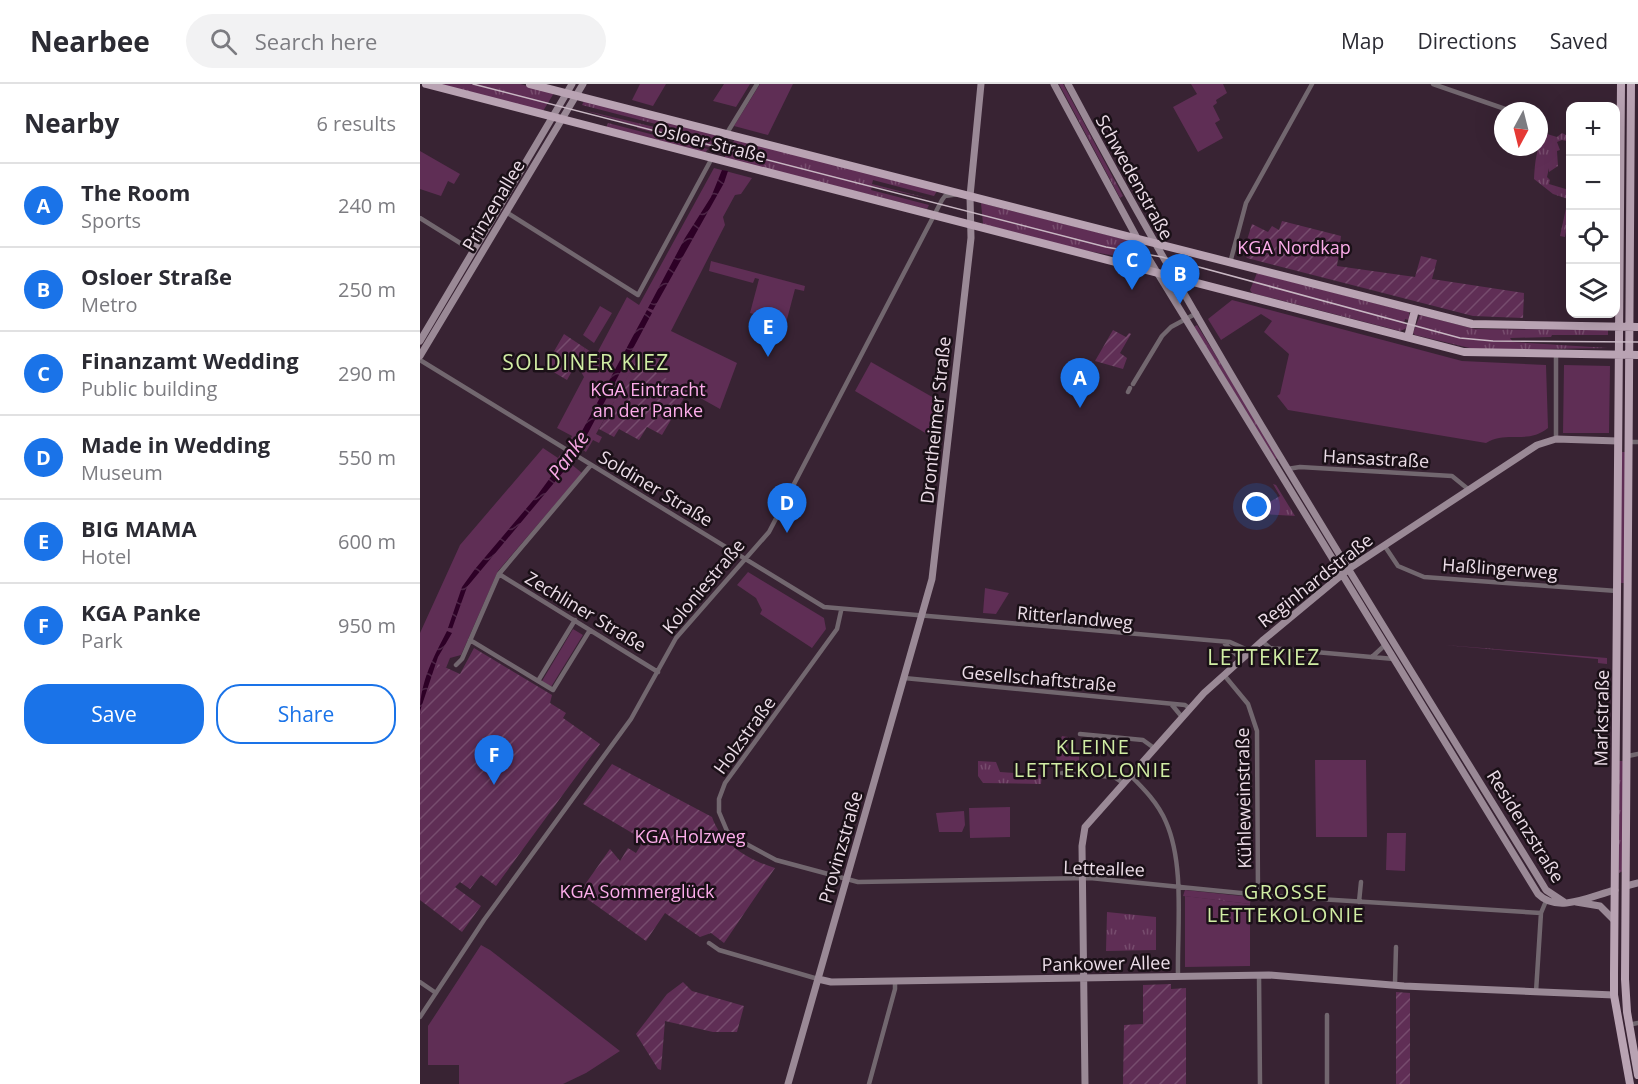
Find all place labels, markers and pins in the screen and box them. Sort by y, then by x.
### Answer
pin: C [1112,240,1152,290]
pin: B [1160,254,1200,304]
pin: E [748,308,788,357]
pin: A [1060,358,1100,408]
pin: D [768,484,806,533]
pin: F [474,736,514,785]

